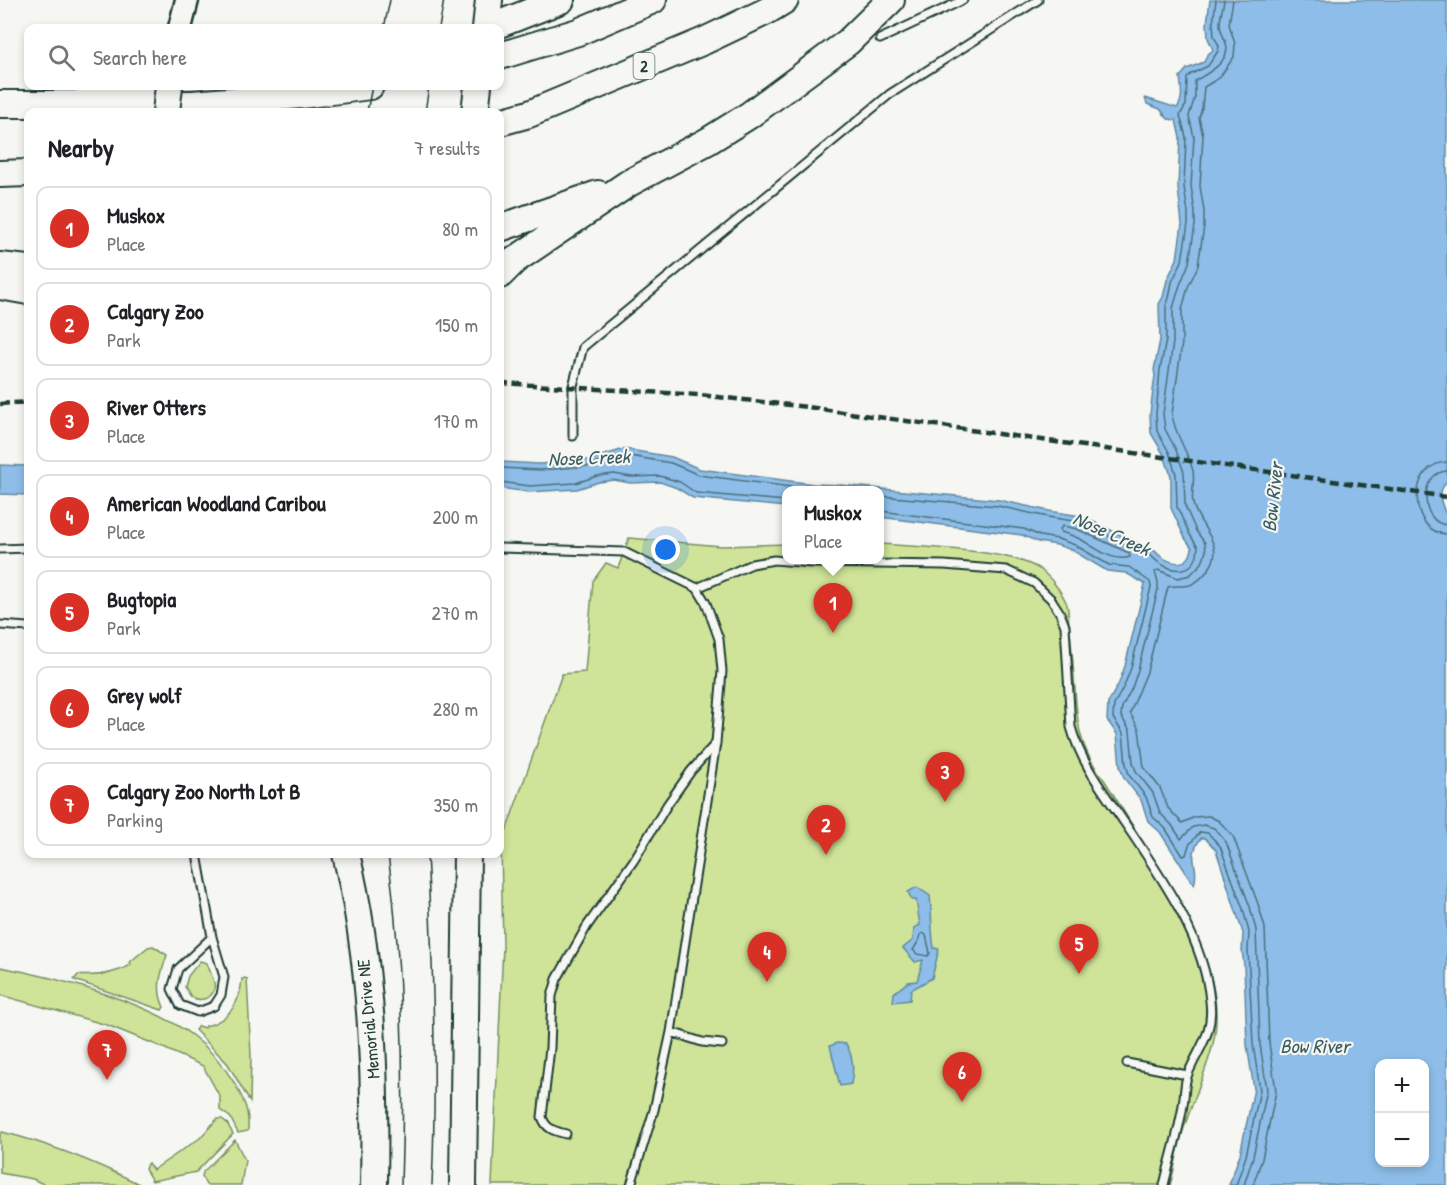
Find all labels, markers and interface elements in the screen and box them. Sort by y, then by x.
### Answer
search box [24,24,504,90]
icon: search [45,41,78,74]
text: Search here [93,42,187,72]
road number: 2 [634,53,654,79]
text: Nearby [48,130,114,165]
text: 7 results [414,134,480,161]
text: Muskox [107,200,165,230]
text: 1 [66,215,73,242]
text: 80 m [442,215,478,242]
text: Place [107,230,146,257]
text: Calgary Zoo [107,296,204,326]
text: 2 [65,311,74,338]
text: 150 m [435,311,478,338]
text: Park [107,326,140,353]
text: River Otters [107,392,206,422]
text: 3 [65,407,74,434]
text: 170 m [434,407,478,434]
text: Place [107,422,146,449]
water label: Nose Creek [548,442,632,472]
water label: Bow River [1255,459,1289,533]
popup [782,486,884,564]
text: American Woodland Caribou [107,488,326,518]
text: Muskox [804,497,862,527]
text: 4 [66,503,73,530]
text: 200 m [433,503,478,530]
water label: Nose Creek [1069,504,1156,563]
text: Place [107,518,146,545]
text: Place [804,527,842,554]
your location [651,535,680,564]
text: Bugtopia [107,584,176,614]
pin: 1 [814,584,852,633]
text: 5 [65,599,74,626]
text: 270 m [432,599,478,626]
text: Park [107,614,140,641]
text: Grey wolf [107,680,182,710]
text: 6 [66,695,73,722]
text: 280 m [433,695,478,722]
text: Place [107,710,146,737]
pin: 3 [926,752,964,802]
text: Calgary Zoo North Lot B [107,776,300,806]
text: 7 [65,791,74,818]
text: 350 m [433,791,478,818]
text: Parking [107,806,163,833]
pin: 2 [806,806,846,855]
pin: 5 [1060,924,1098,974]
pin: 4 [748,932,786,982]
street label: Memorial Drive NE [350,958,386,1080]
pin: 7 [88,1030,126,1080]
water label: Bow River [1280,1032,1352,1059]
pin: 6 [942,1052,982,1102]
map controls [1375,1059,1429,1167]
button: + [1375,1059,1429,1113]
button: − [1375,1113,1429,1167]

